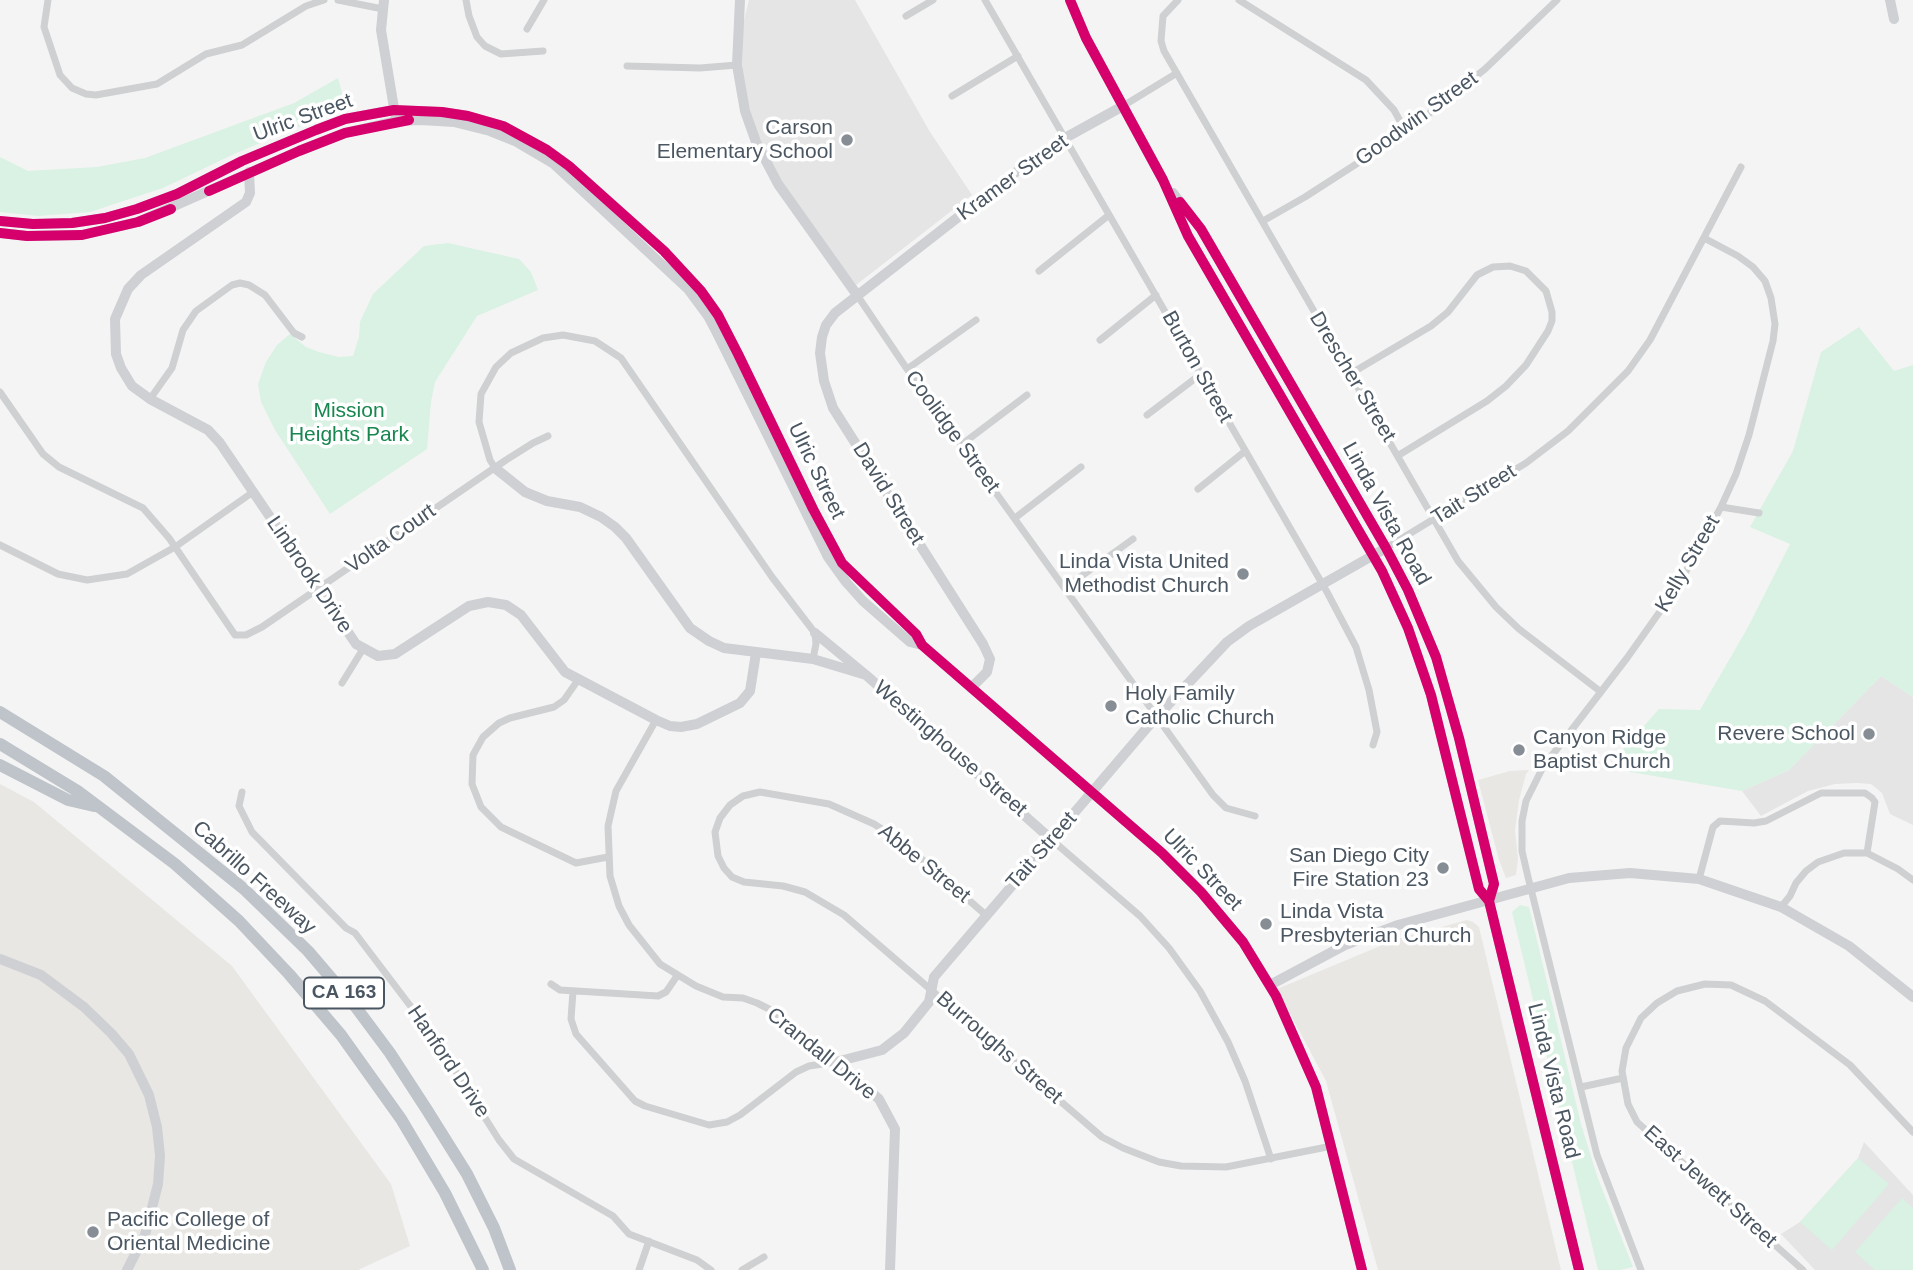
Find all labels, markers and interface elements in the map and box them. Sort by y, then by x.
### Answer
street label: Goodwin Street [1351,66,1483,172]
street label: Ulric Street [250,88,356,148]
place label: Carson Elementary School [657,115,833,165]
street label: Kramer Street [953,129,1073,227]
marker: Carson Elementary School [839,132,855,148]
street label: Burton Street [1156,307,1238,427]
street label: Drescher Street [1303,307,1401,447]
street label: Coolidge Street [899,366,1005,498]
park label: Mission Heights Park [289,398,409,448]
street label: Ulric Street [782,419,850,523]
street label: David Street [847,438,929,550]
street label: Linda Vista Road [1336,438,1436,590]
street label: Tait Street [1427,459,1521,531]
street label: Volta Court [341,499,441,579]
street label: Kelly Street [1650,511,1726,617]
street label: Linbrook Drive [261,512,357,638]
place label: Linda Vista United Methodist Church [1059,549,1229,599]
marker: Linda Vista United Methodist Church [1235,566,1251,582]
street label: Westinghouse Street [868,676,1032,822]
place label: Holy Family Catholic Church [1125,681,1274,731]
marker: Holy Family Catholic Church [1103,698,1119,714]
place label: Revere School [1717,721,1855,747]
place label: Canyon Ridge Baptist Church [1533,725,1671,775]
marker: Revere School [1861,726,1877,742]
marker: Canyon Ridge Baptist Church [1511,742,1527,758]
street label: Tait Street [1001,807,1083,895]
street label: Cabrillo Freeway [187,816,321,940]
street label: Abbe Street [873,819,975,909]
street label: Ulric Street [1157,824,1247,916]
place label: San Diego City Fire Station 23 [1289,843,1429,893]
marker: San Diego City Fire Station 23 [1435,860,1451,876]
place label: Linda Vista Presbyterian Church [1280,899,1471,949]
marker: Linda Vista Presbyterian Church [1258,916,1274,932]
road number: CA 163 [304,978,384,1009]
street label: Burroughs Street [931,986,1067,1110]
street label: Hanford Drive [401,1001,495,1123]
street label: Linda Vista Road [1521,1001,1585,1161]
street label: Crandall Drive [761,1002,881,1106]
street label: East Jewett Street [1638,1121,1782,1253]
place label: Pacific College of Oriental Medicine [107,1207,270,1257]
marker: Pacific College of Oriental Medicine [85,1224,101,1240]

